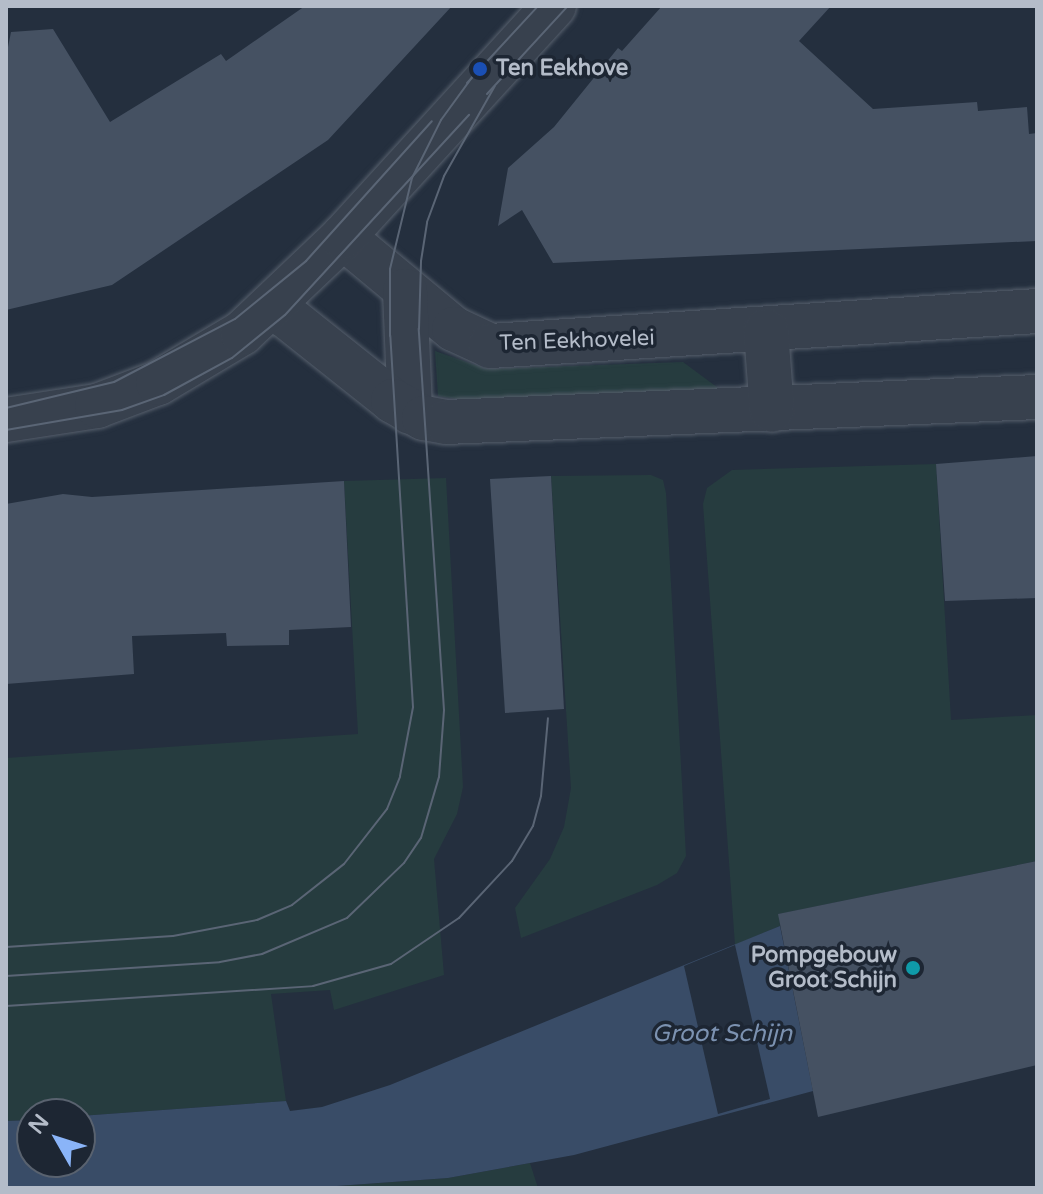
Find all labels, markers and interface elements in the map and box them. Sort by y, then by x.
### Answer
place label: Ten Eekhove [496,56,628,82]
marker: Ten Eekhove [471,60,489,78]
street label: Ten Eekhovelei [499,325,655,357]
place label: Pompgebouw Groot Schijn [751,942,897,994]
marker: Pompgebouw Groot Schijn [904,959,922,977]
water label: Groot Schijn [652,1020,792,1048]
north arrow [16,1098,96,1178]
text: N [23,1109,55,1139]

